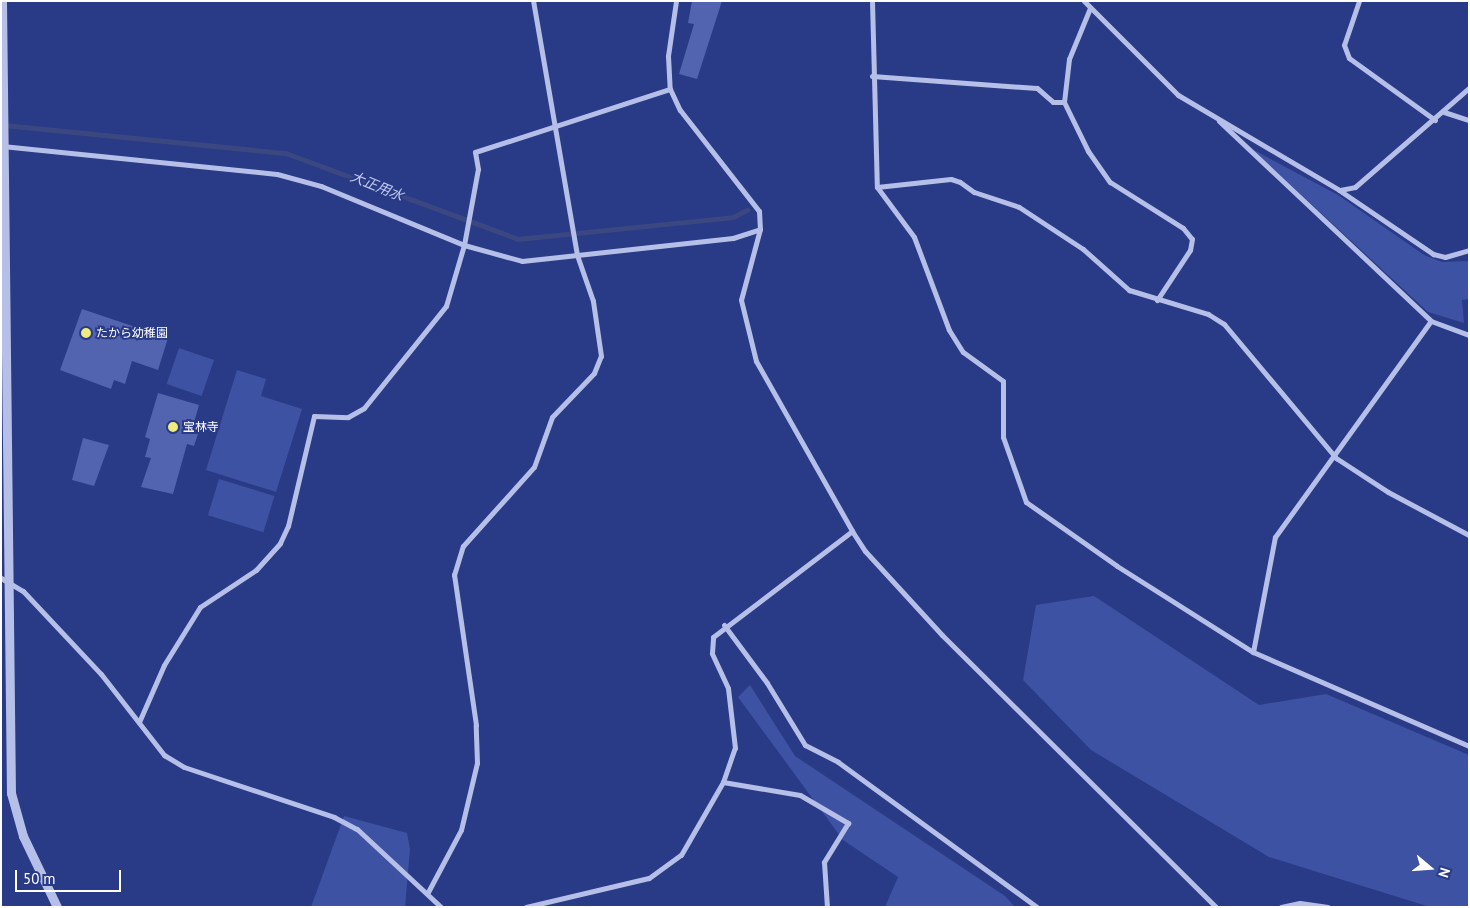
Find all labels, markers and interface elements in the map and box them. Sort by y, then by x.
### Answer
water label: 大正用水 [348,168,406,204]
place label: たから幼稚園 [96,326,168,340]
marker: たから幼稚園 [80,327,92,339]
place label: 宝林寺 [183,420,219,434]
marker: 宝林寺 [167,421,179,433]
north arrow [1405,843,1455,893]
scale bar [18,860,124,892]
text: N [1434,865,1454,880]
text: 50 m [23,869,56,888]

